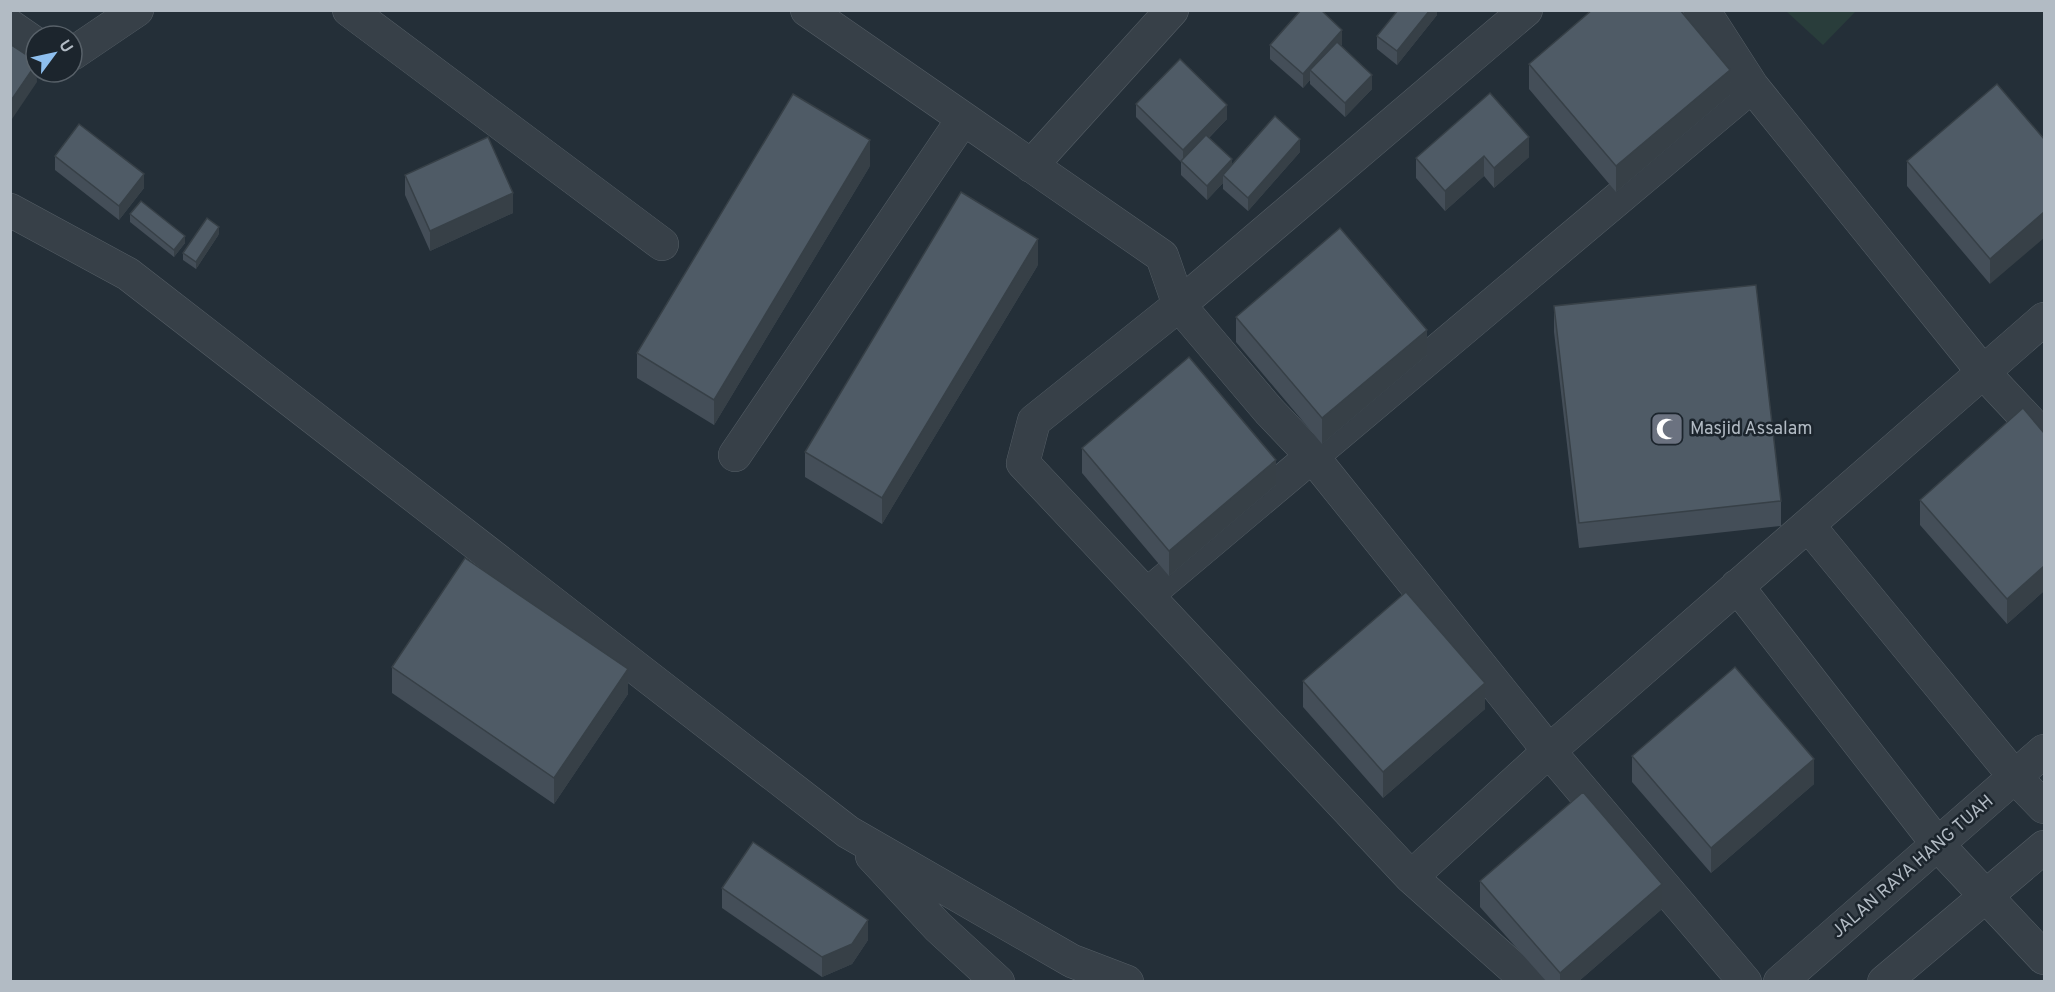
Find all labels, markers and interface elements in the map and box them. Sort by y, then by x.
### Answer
north arrow [24,24,84,84]
text: U [53,37,76,57]
mosque icon: Masjid Assalam [1649,411,1685,447]
place label: Masjid Assalam [1690,418,1813,441]
street label: JALAN RAYA HANG TUAH [1827,790,1999,944]

